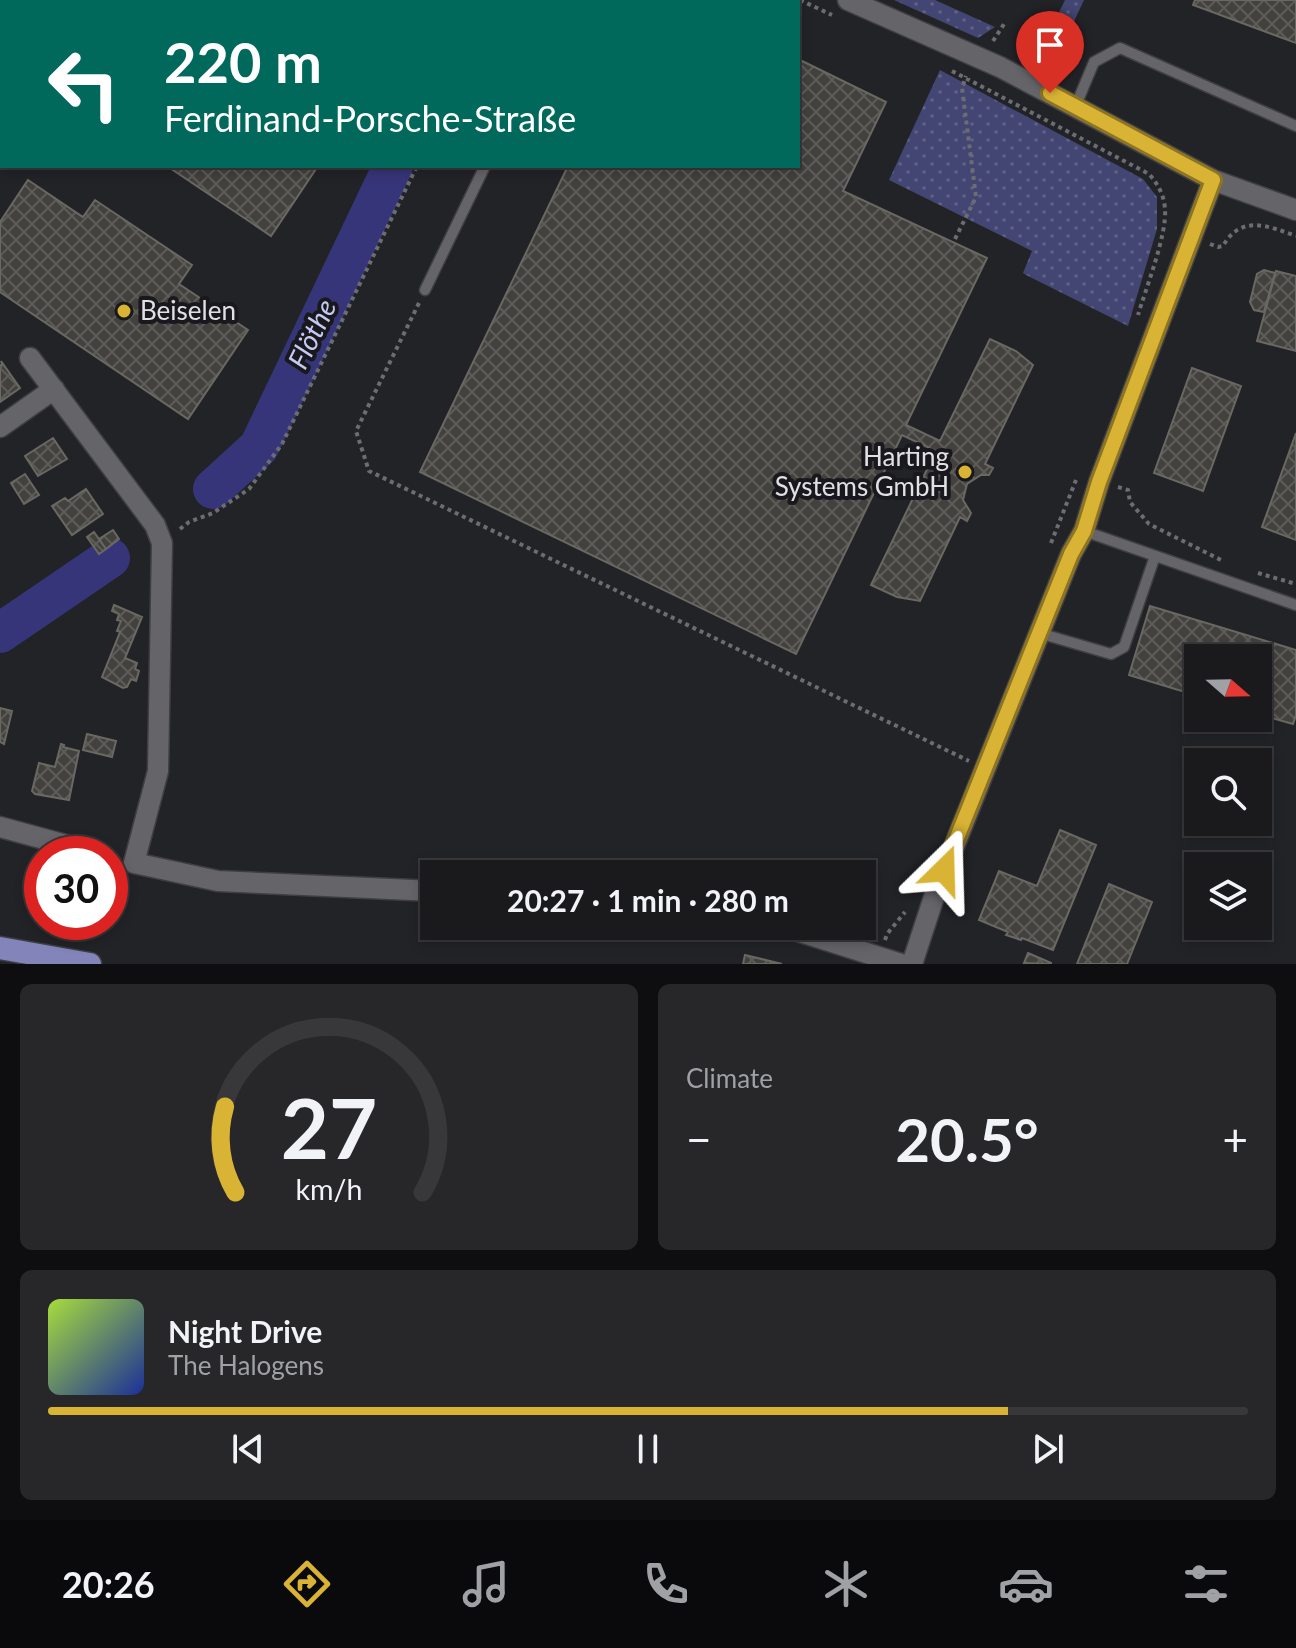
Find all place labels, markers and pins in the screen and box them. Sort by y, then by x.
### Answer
pin [1016,11,1084,93]
place label: Beiselen [140,294,236,326]
marker: Beiselen [115,302,133,320]
place label: Harting Systems GmbH [775,440,949,502]
marker: Harting Systems GmbH [956,463,974,481]

